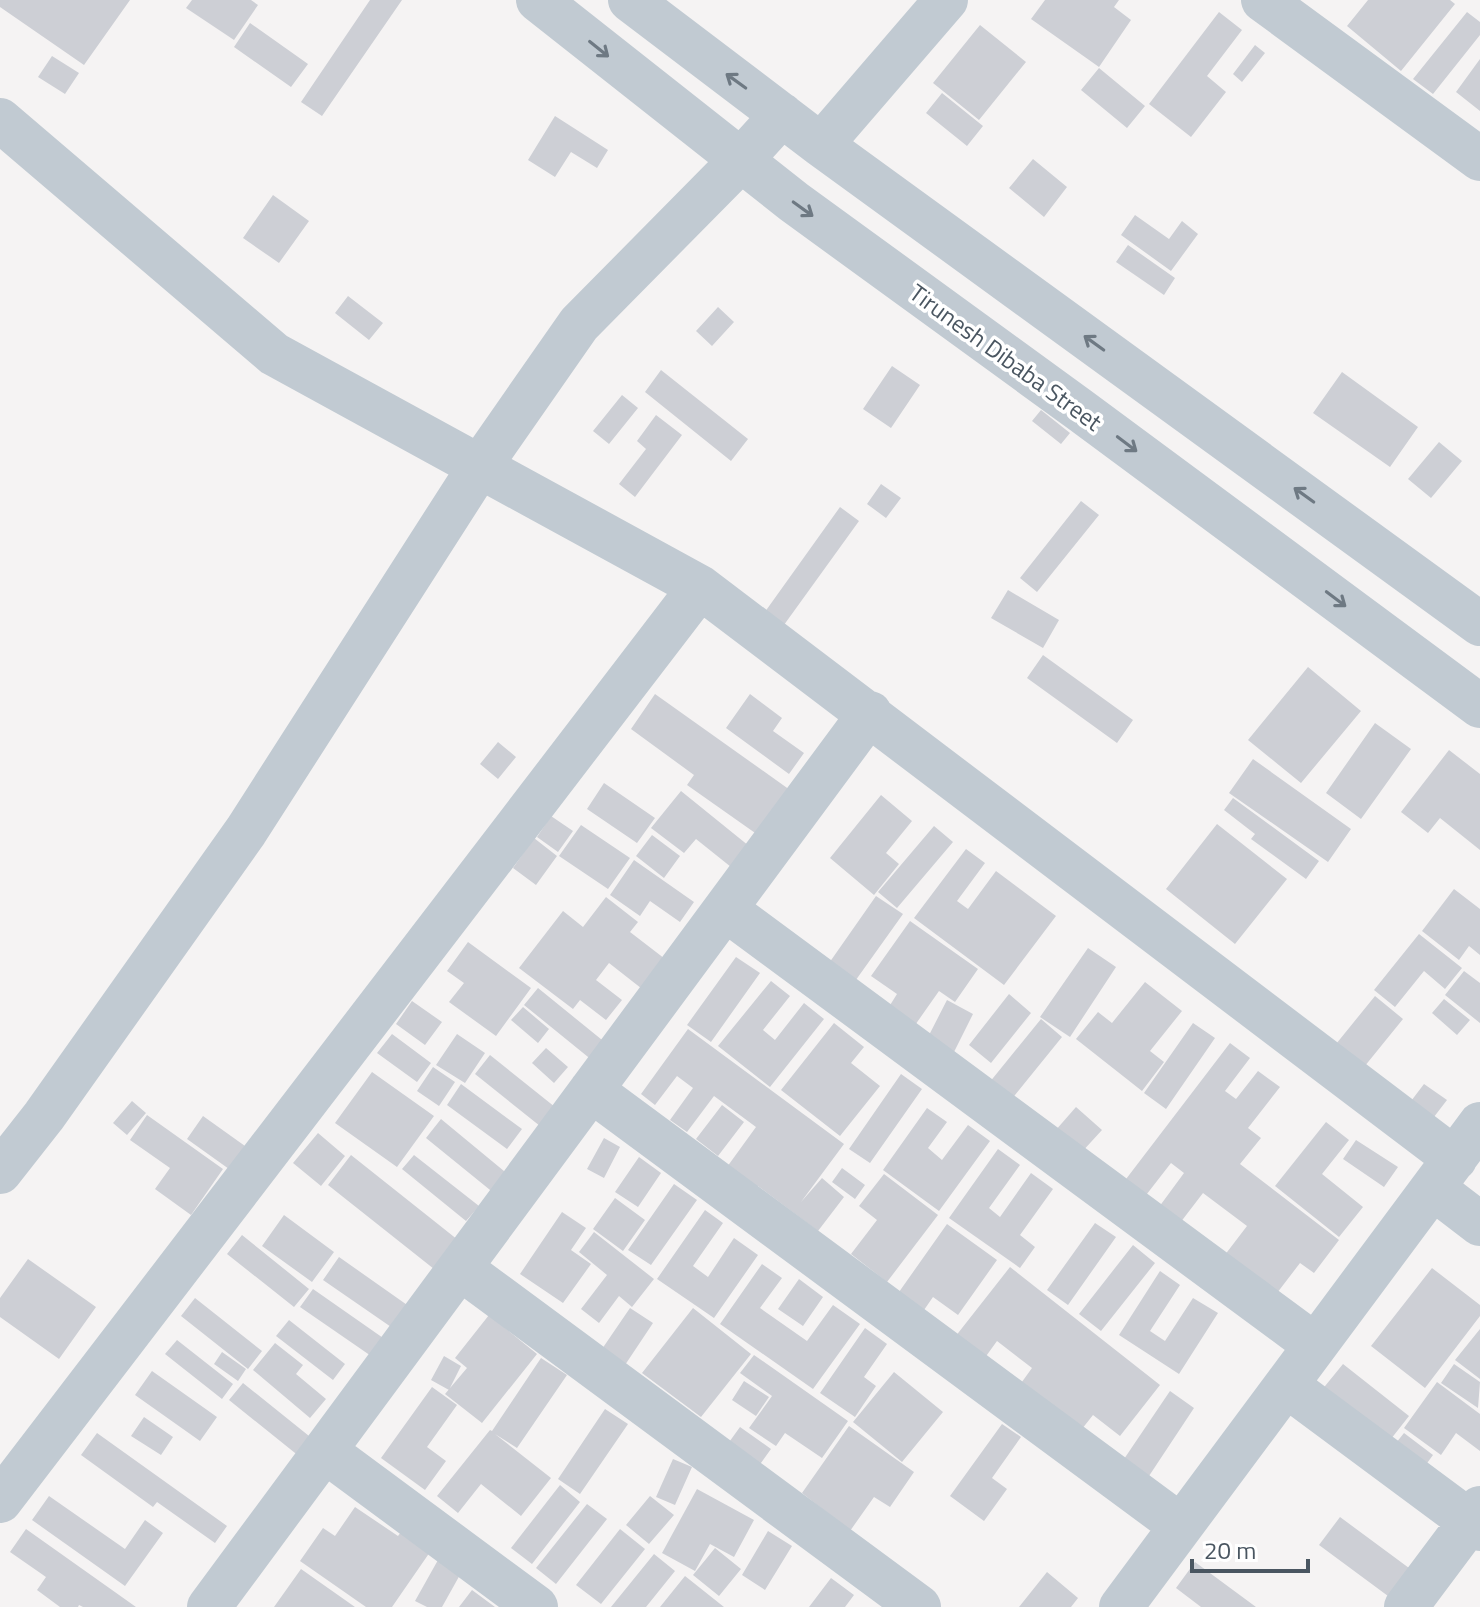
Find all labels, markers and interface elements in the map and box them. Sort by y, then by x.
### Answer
one-way arrow [588,40,609,57]
one-way arrow [726,73,747,90]
one-way arrow [792,201,814,217]
street label: Tirunesh Dibaba Street [902,275,1110,440]
one-way arrow [1083,334,1105,351]
one-way arrow [1116,436,1137,453]
one-way arrow [1294,487,1315,504]
one-way arrow [1324,591,1346,608]
scale bar [1192,1523,1308,1573]
text: 20 m [1204,1532,1256,1568]

